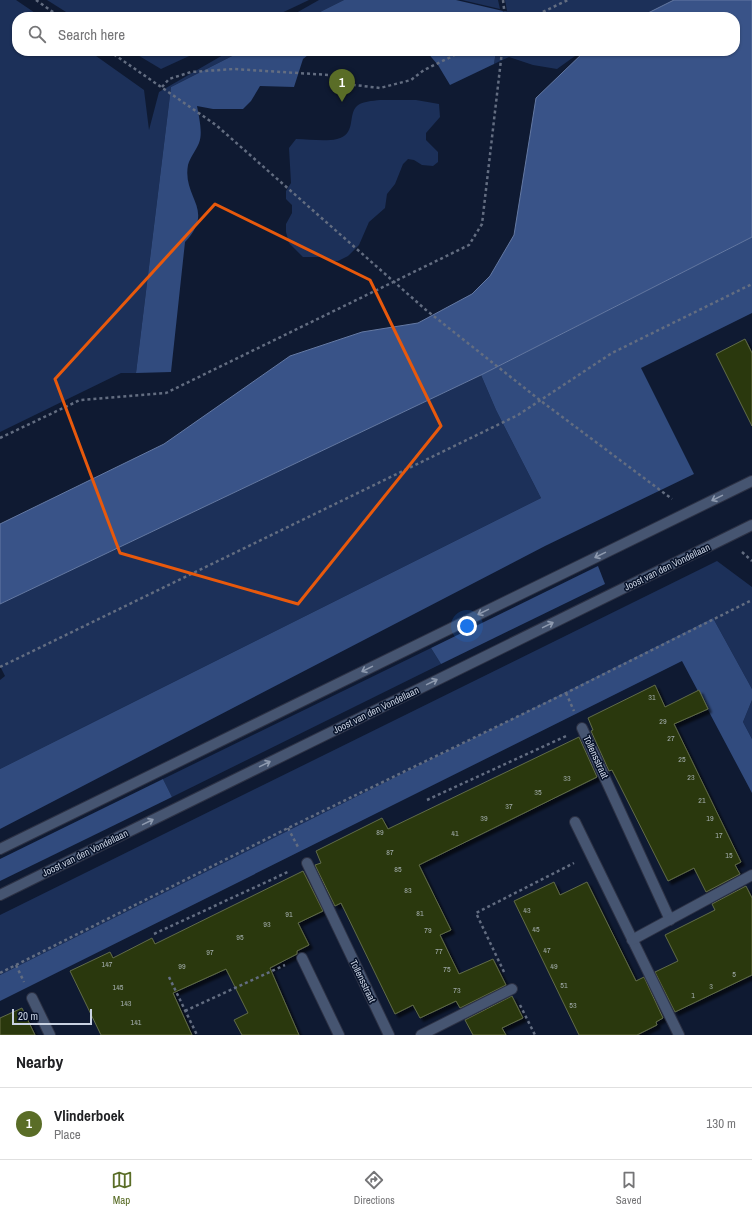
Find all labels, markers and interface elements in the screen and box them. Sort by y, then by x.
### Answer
search box [12,12,740,56]
icon: search [26,23,48,45]
text: Search here [58,24,125,45]
pin: 1 [329,69,355,102]
one-way arrow [711,495,723,502]
street label: Joost van den Vondellaan [622,541,712,593]
one-way arrow [594,552,606,559]
one-way arrow [478,609,490,616]
your location [457,616,477,636]
one-way arrow [542,621,554,628]
one-way arrow [361,666,373,674]
one-way arrow [425,678,437,686]
street label: Joost van den Vondellaan [331,684,421,736]
house number: 31 [648,692,656,702]
house number: 29 [659,716,667,726]
street label: Tollensstraat [580,733,612,781]
house number: 27 [667,733,675,743]
house number: 25 [678,754,686,764]
one-way arrow [258,760,270,768]
house number: 23 [687,772,695,782]
house number: 33 [563,773,571,783]
house number: 35 [534,787,542,797]
house number: 21 [698,795,706,805]
house number: 37 [505,801,513,811]
house number: 39 [480,813,488,823]
house number: 19 [706,813,714,823]
one-way arrow [142,818,154,825]
street label: Joost van den Vondellaan [40,827,130,879]
house number: 89 [376,827,384,837]
house number: 41 [451,828,459,838]
house number: 17 [715,830,723,840]
house number: 87 [386,847,394,857]
house number: 15 [725,850,733,860]
house number: 85 [394,864,402,874]
house number: 83 [404,885,412,895]
house number: 43 [523,905,531,915]
house number: 81 [416,908,424,918]
house number: 91 [285,909,293,919]
house number: 93 [263,919,271,929]
house number: 45 [532,924,540,934]
house number: 79 [424,925,432,935]
house number: 95 [236,932,244,942]
house number: 47 [543,945,551,955]
house number: 77 [435,946,443,956]
house number: 97 [206,947,214,957]
street label: Tollensstraat [347,957,379,1005]
house number: 147 [102,959,113,969]
house number: 99 [178,961,186,971]
house number: 49 [550,961,558,971]
house number: 75 [443,964,451,974]
house number: 5 [732,969,736,979]
house number: 51 [560,980,568,990]
house number: 3 [709,981,713,991]
house number: 145 [113,982,124,992]
house number: 73 [453,985,461,995]
house number: 1 [691,990,695,1000]
house number: 143 [121,998,132,1008]
house number: 53 [569,1000,577,1010]
scale bar [12,1007,92,1026]
text: 20 m [18,1009,38,1023]
house number: 141 [131,1017,142,1027]
text: Nearby [16,1050,63,1073]
text: Vlinderboek [54,1105,124,1126]
text: 1 [26,1115,32,1132]
text: 130 m [706,1115,736,1132]
text: Place [54,1126,81,1143]
tab: Map [111,1169,133,1207]
tab: Directions [354,1169,395,1207]
tab: Saved [616,1169,641,1207]

